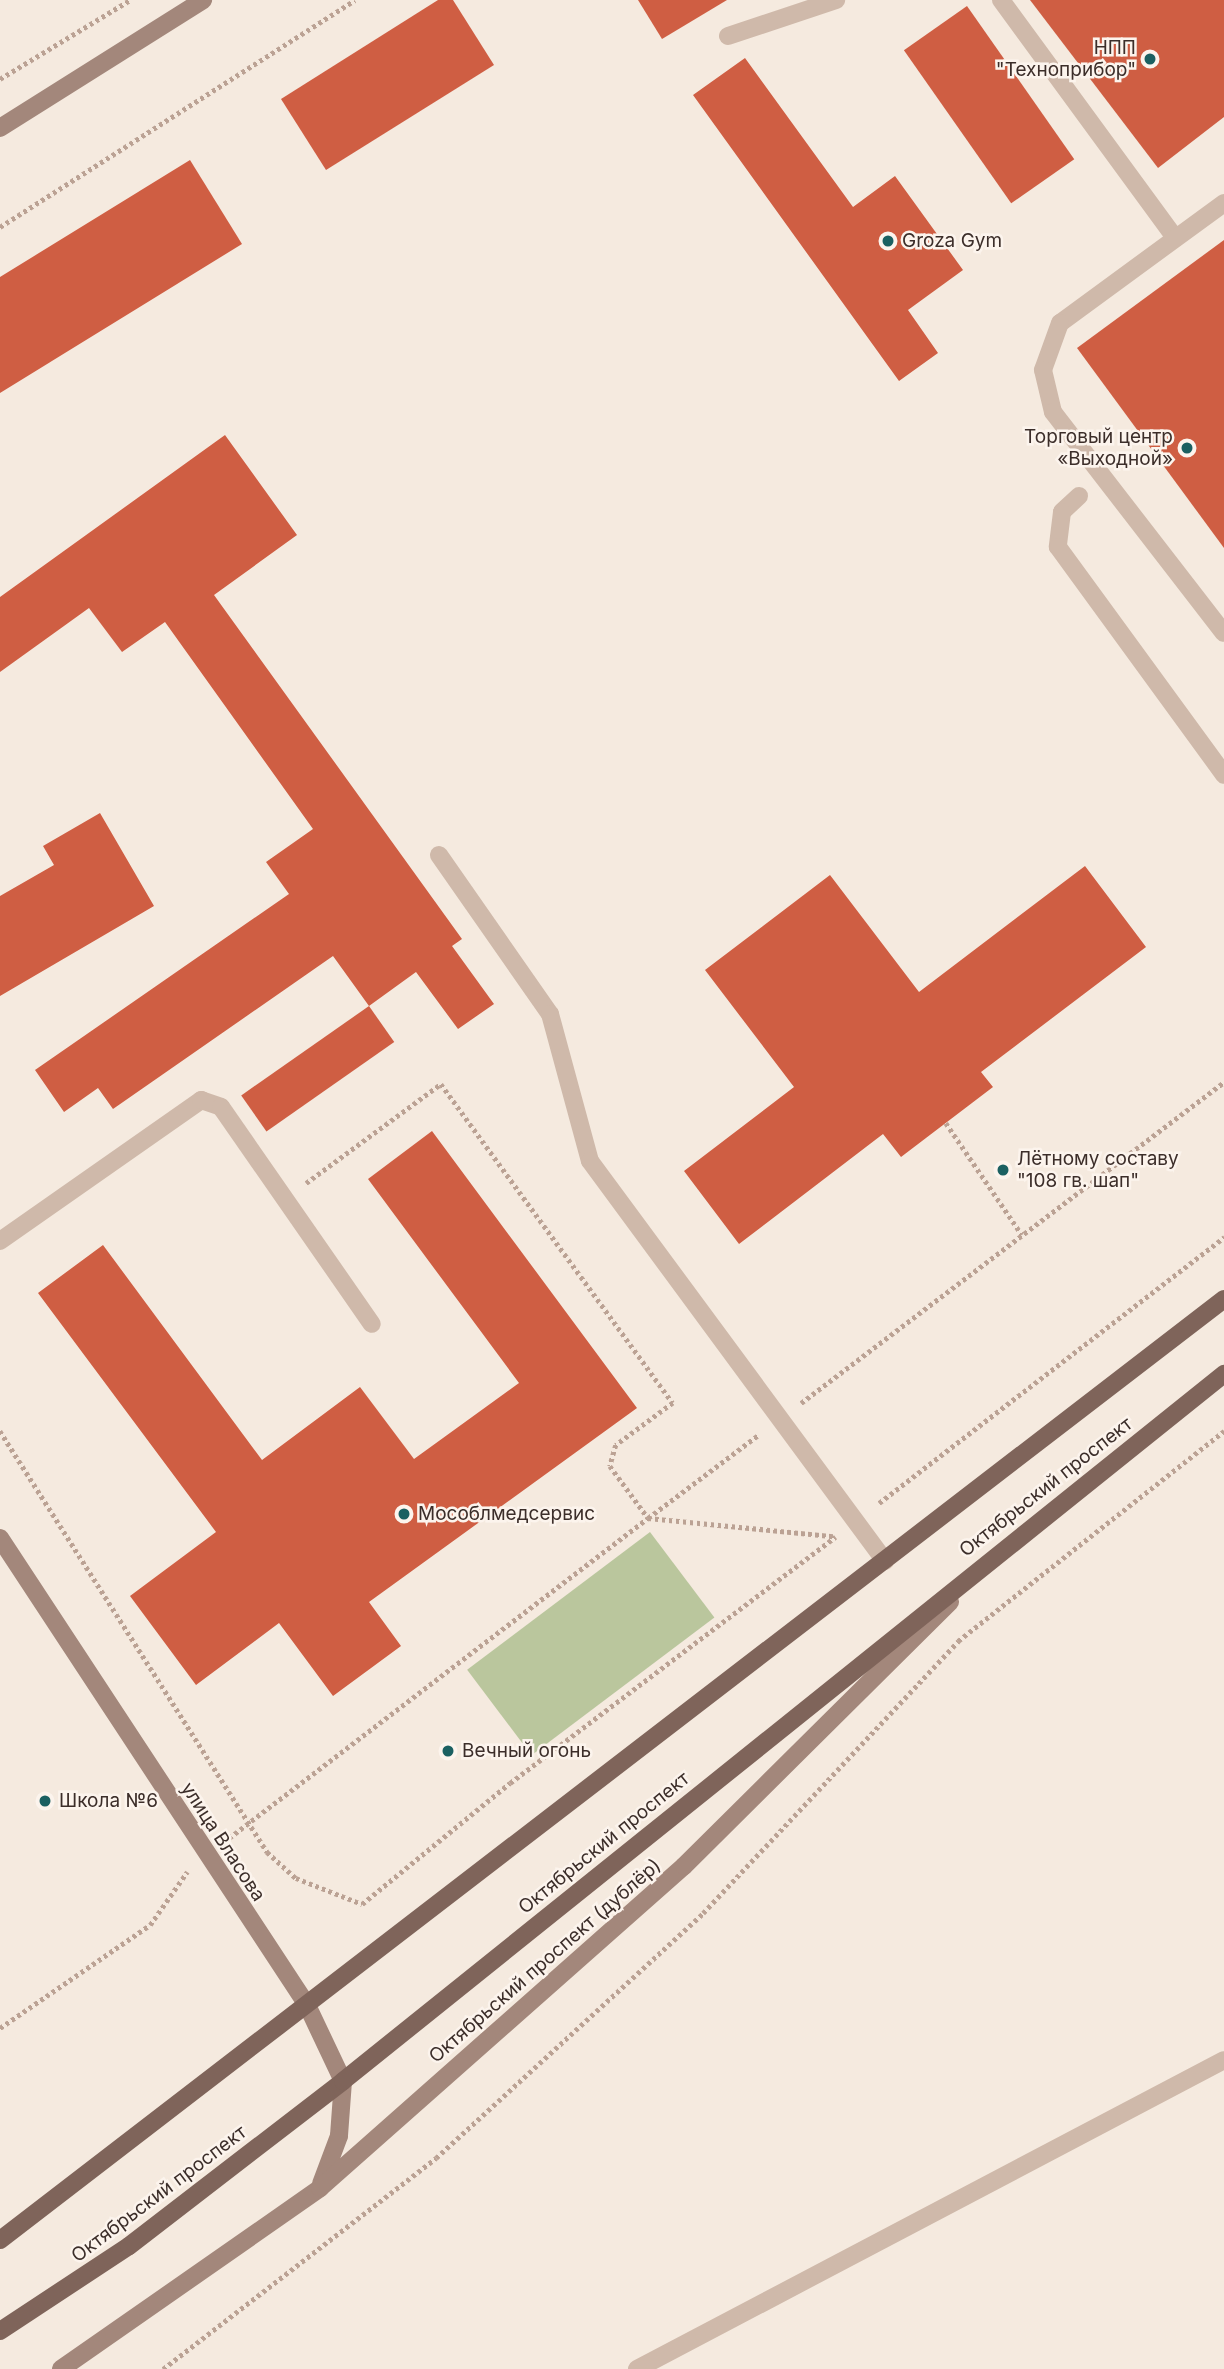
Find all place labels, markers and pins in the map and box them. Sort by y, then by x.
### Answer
place label: НПП "Техноприбор" [996,37,1136,81]
marker: НПП "Техноприбор" [1142,51,1158,67]
place label: Groza Gym [902,230,1002,252]
marker: Groza Gym [880,233,896,249]
place label: Торговый центр «Выходной» [1024,426,1173,470]
marker: Торговый центр «Выходной» [1179,440,1195,456]
place label: Лётному составу "108 гв. шап" [1017,1148,1179,1192]
marker: Лётному составу "108 гв. шап" [995,1162,1011,1178]
place label: Мособлмедсервис [418,1503,595,1525]
marker: Мособлмедсервис [396,1506,412,1522]
place label: Вечный огонь [462,1740,591,1762]
marker: Вечный огонь [440,1743,456,1759]
place label: Школа №6 [59,1790,158,1812]
marker: Школа №6 [37,1793,53,1809]

